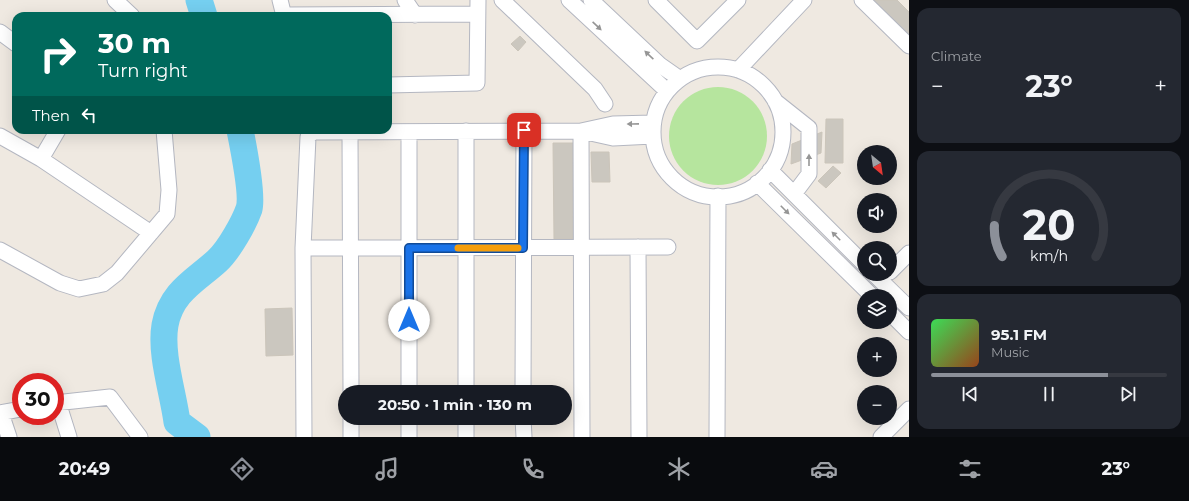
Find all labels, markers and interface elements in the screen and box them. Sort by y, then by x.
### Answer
one-way arrow [592,22,603,31]
text: 30 m [98,26,171,60]
icon: right [32,28,84,80]
text: Climate [931,48,982,64]
one-way arrow [644,50,654,60]
text: Turn right [98,60,188,82]
text: 23° [1025,68,1073,105]
text: − [931,73,944,100]
text: + [1154,73,1167,100]
icon: left [78,104,100,126]
text: Then [32,106,70,125]
pin [507,113,541,147]
icon: arrive [513,119,535,141]
one-way arrow [627,120,639,127]
north arrow [857,145,897,185]
map controls [857,145,897,425]
one-way arrow [806,153,812,166]
button: sound [857,193,897,233]
text: 20 [1023,199,1075,249]
one-way arrow [780,205,790,215]
one-way arrow [831,231,841,241]
button: search [857,241,897,281]
text: km/h [1030,246,1068,264]
button: layers [857,289,897,329]
position arrow [388,299,430,341]
text: 95.1 FM [991,325,1047,344]
button: + [857,337,897,377]
text: Music [991,344,1029,360]
speed limit sign: 30 [12,373,64,425]
icon: previous [959,383,981,405]
icon: pause [1038,383,1060,405]
icon: next [1117,383,1139,405]
button: − [857,385,897,425]
text: 20:50 · 1 min · 130 m [378,395,532,414]
icon: directions [228,455,256,483]
icon: music [373,455,401,483]
icon: phone [519,455,547,483]
icon: climate [665,455,693,483]
icon: car [810,455,838,483]
icon: filters [956,455,984,483]
text: 20:49 [59,458,110,480]
text: 23° [1102,458,1130,480]

